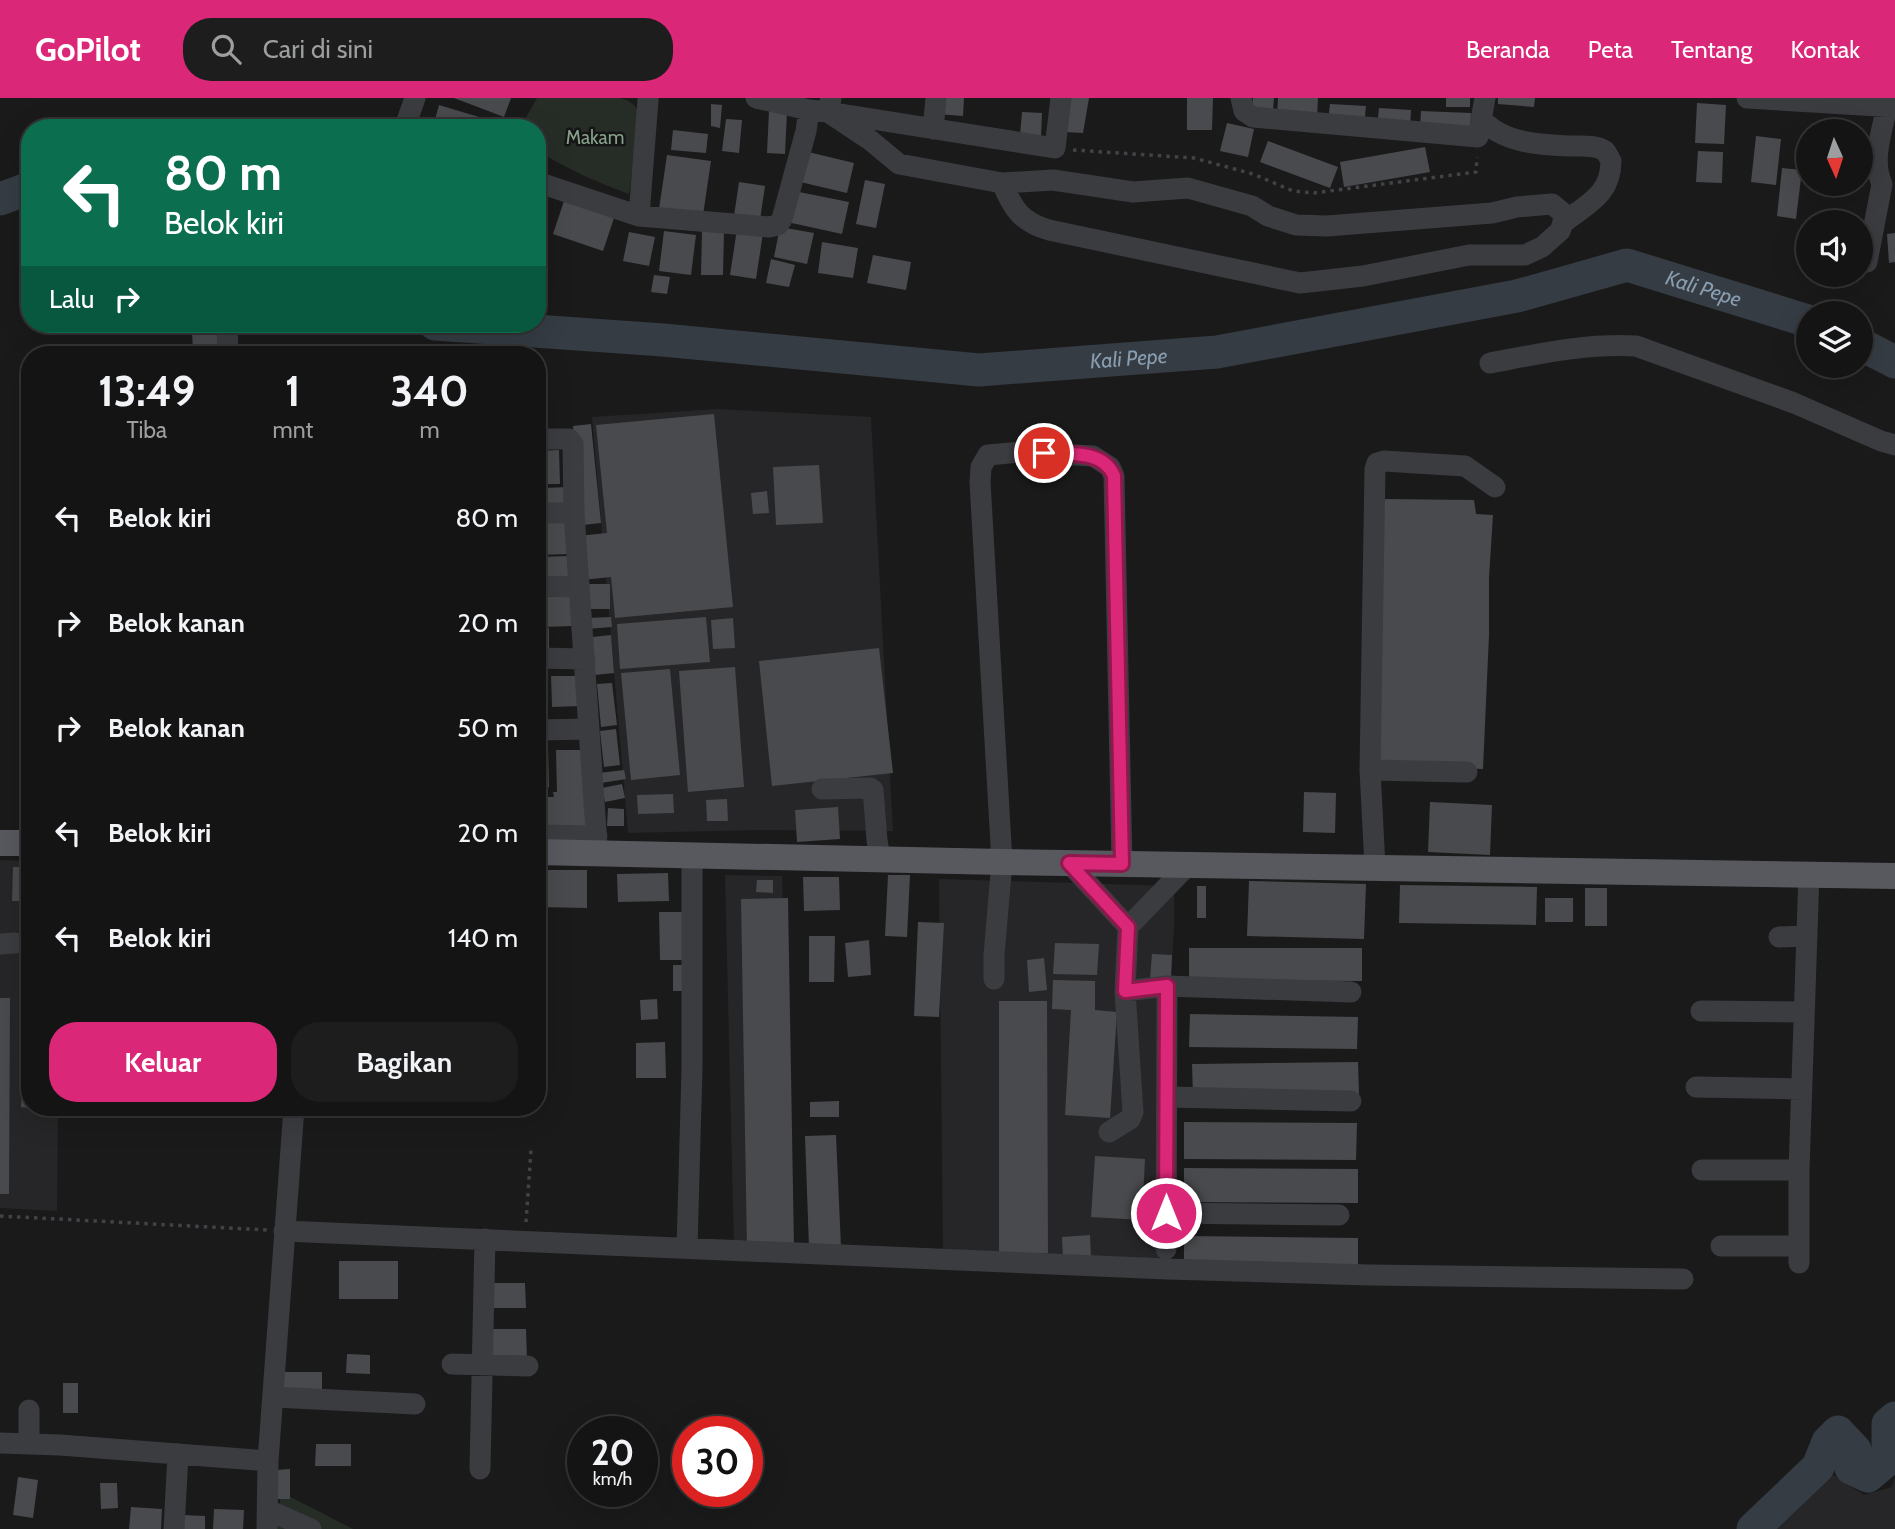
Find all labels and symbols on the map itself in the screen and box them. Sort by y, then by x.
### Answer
north arrow [1796,119,1872,196]
park label: Makam [566,126,624,149]
water label: Kali Pepe [1663,265,1745,312]
water label: Kali Pepe [1089,343,1169,374]
pin [1014,423,1074,483]
position arrow [1129,1176,1203,1250]
speed limit sign: 30 [672,1416,763,1507]

